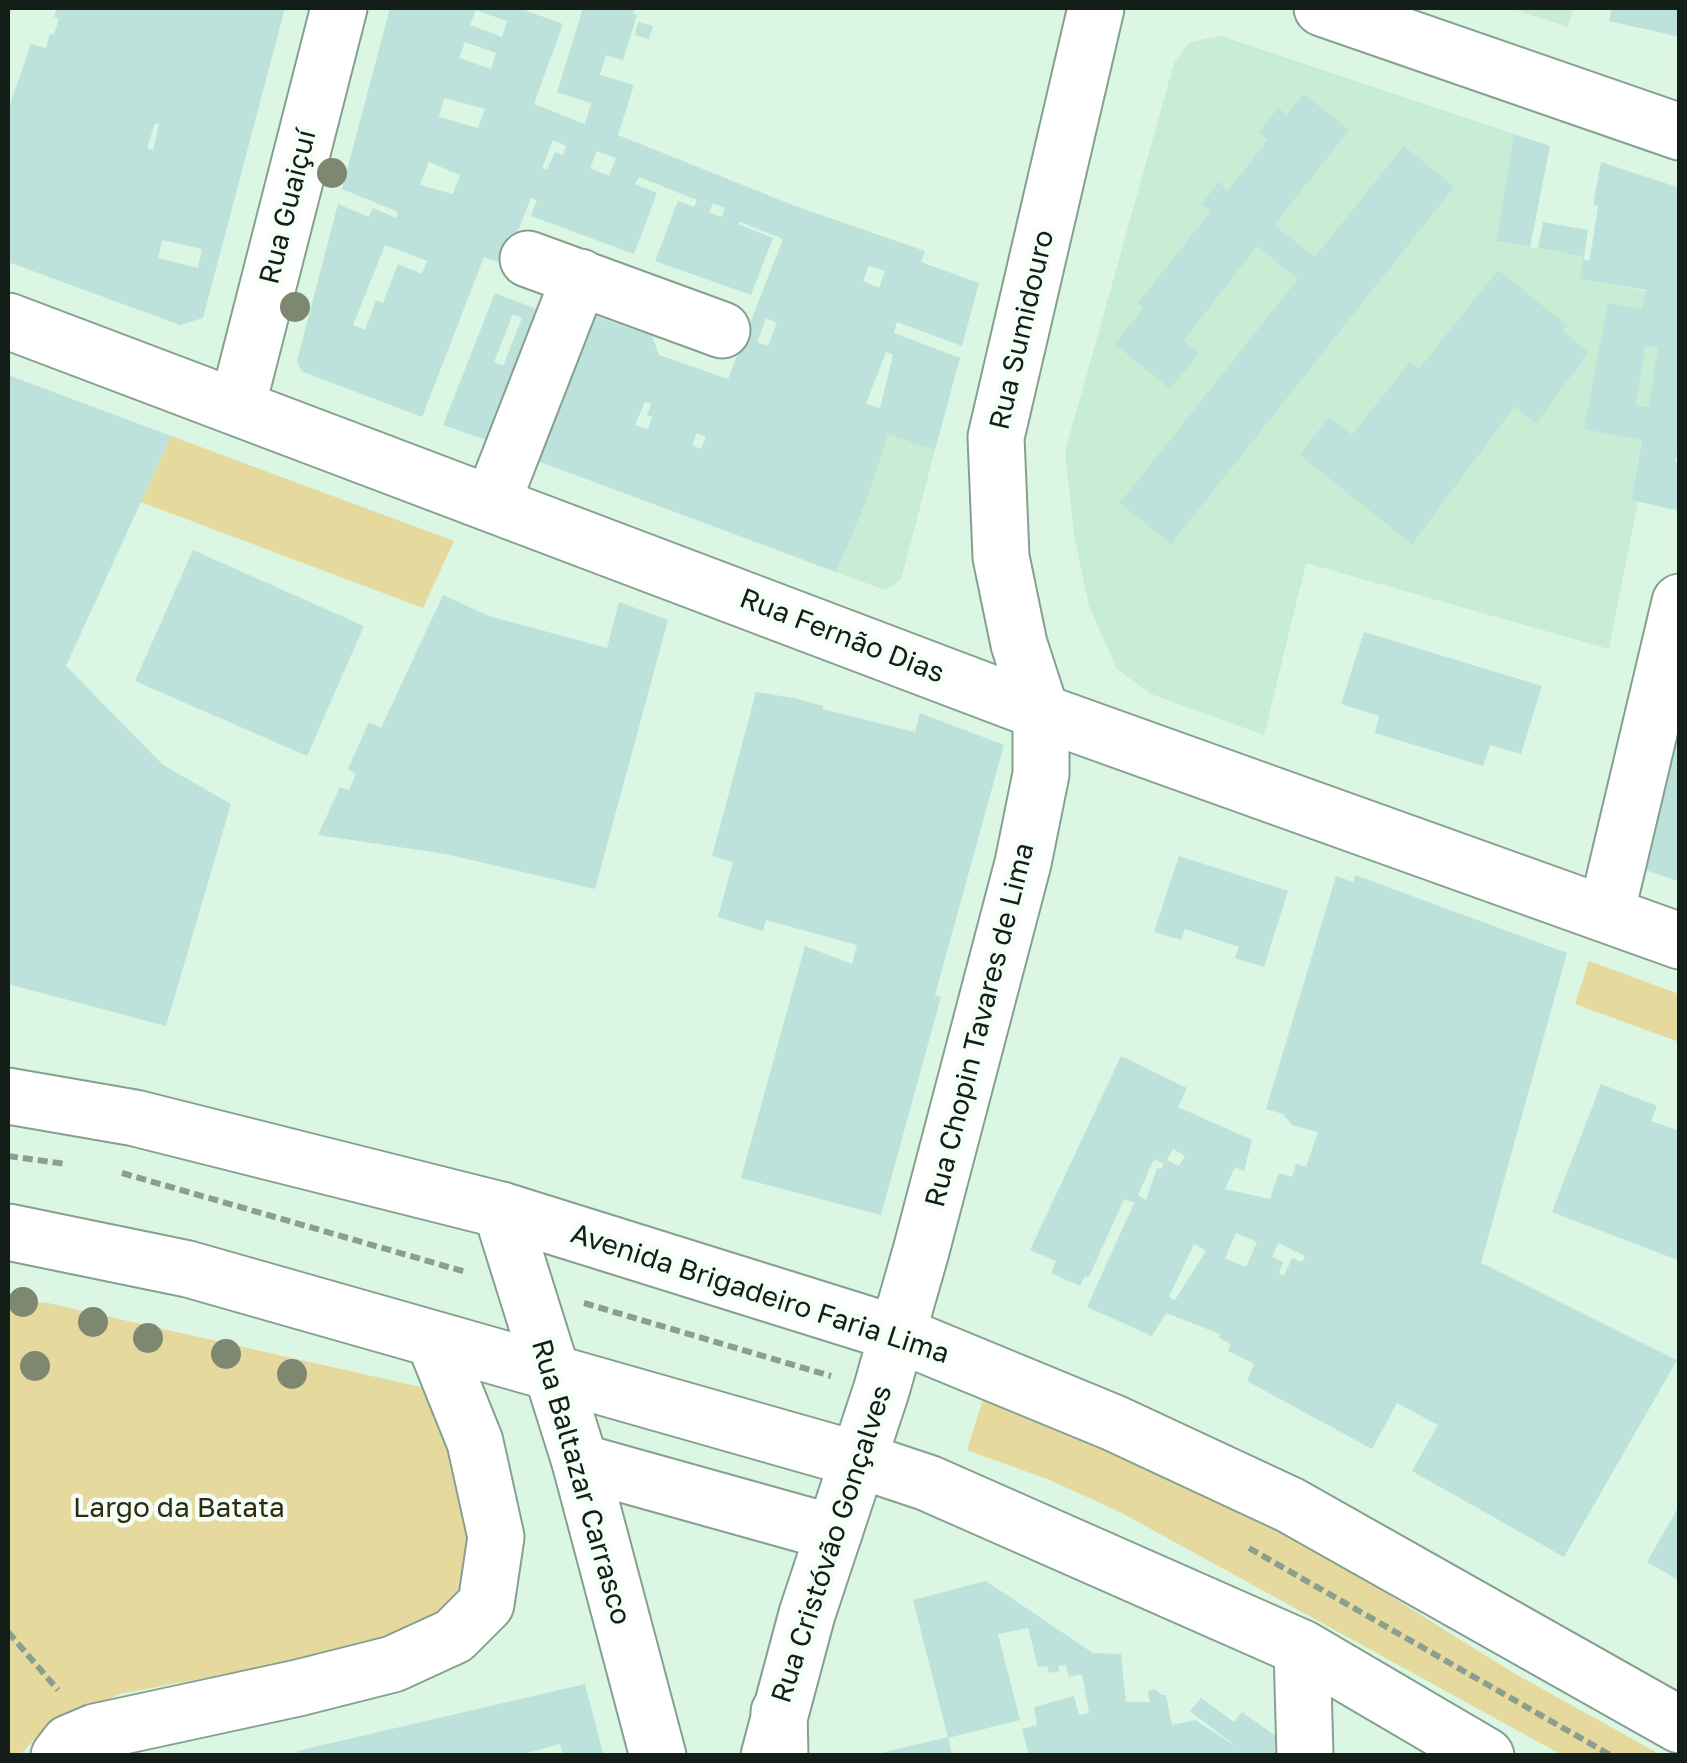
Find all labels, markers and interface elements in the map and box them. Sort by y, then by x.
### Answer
street label: Rua Guaiçuí [253,126,323,288]
street label: Rua Sumidouro [983,227,1061,433]
street label: Rua Fernão Dias [735,582,949,690]
street label: Rua Chopin Tavares de Lima [918,839,1042,1211]
street label: Avenida Brigadeiro Faria Lima [566,1217,954,1371]
street label: Rua Baltazar Carrasco [524,1335,638,1629]
street label: Rua Cristóvão Gonçalves [765,1381,899,1707]
park label: Largo da Batata [73,1491,285,1525]

